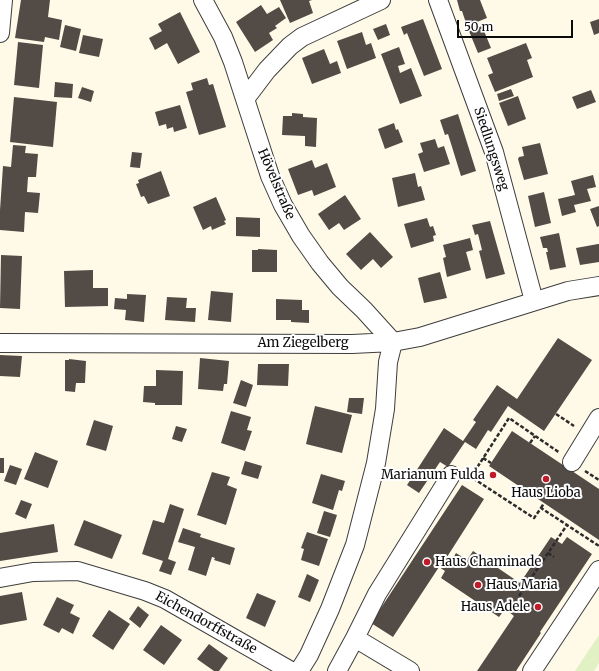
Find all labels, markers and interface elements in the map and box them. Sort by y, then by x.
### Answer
scale bar [459,12,575,38]
text: 50 m [464,19,493,34]
street label: Siedlungsweg [470,105,512,193]
street label: Hövelstraße [254,146,298,222]
street label: Am Ziegelberg [257,335,349,351]
place label: Marianum Fulda [381,467,485,483]
marker: Marianum Fulda [488,470,498,480]
marker: Haus Lioba [541,474,551,484]
place label: Haus Lioba [511,485,581,501]
place label: Haus Chaminade [435,554,541,570]
marker: Haus Chaminade [422,557,432,567]
place label: Haus Maria [486,577,558,593]
marker: Haus Maria [473,580,483,590]
street label: Eichendorffstraße [153,589,259,657]
place label: Haus Adele [461,599,530,615]
marker: Haus Adele [533,602,543,612]

